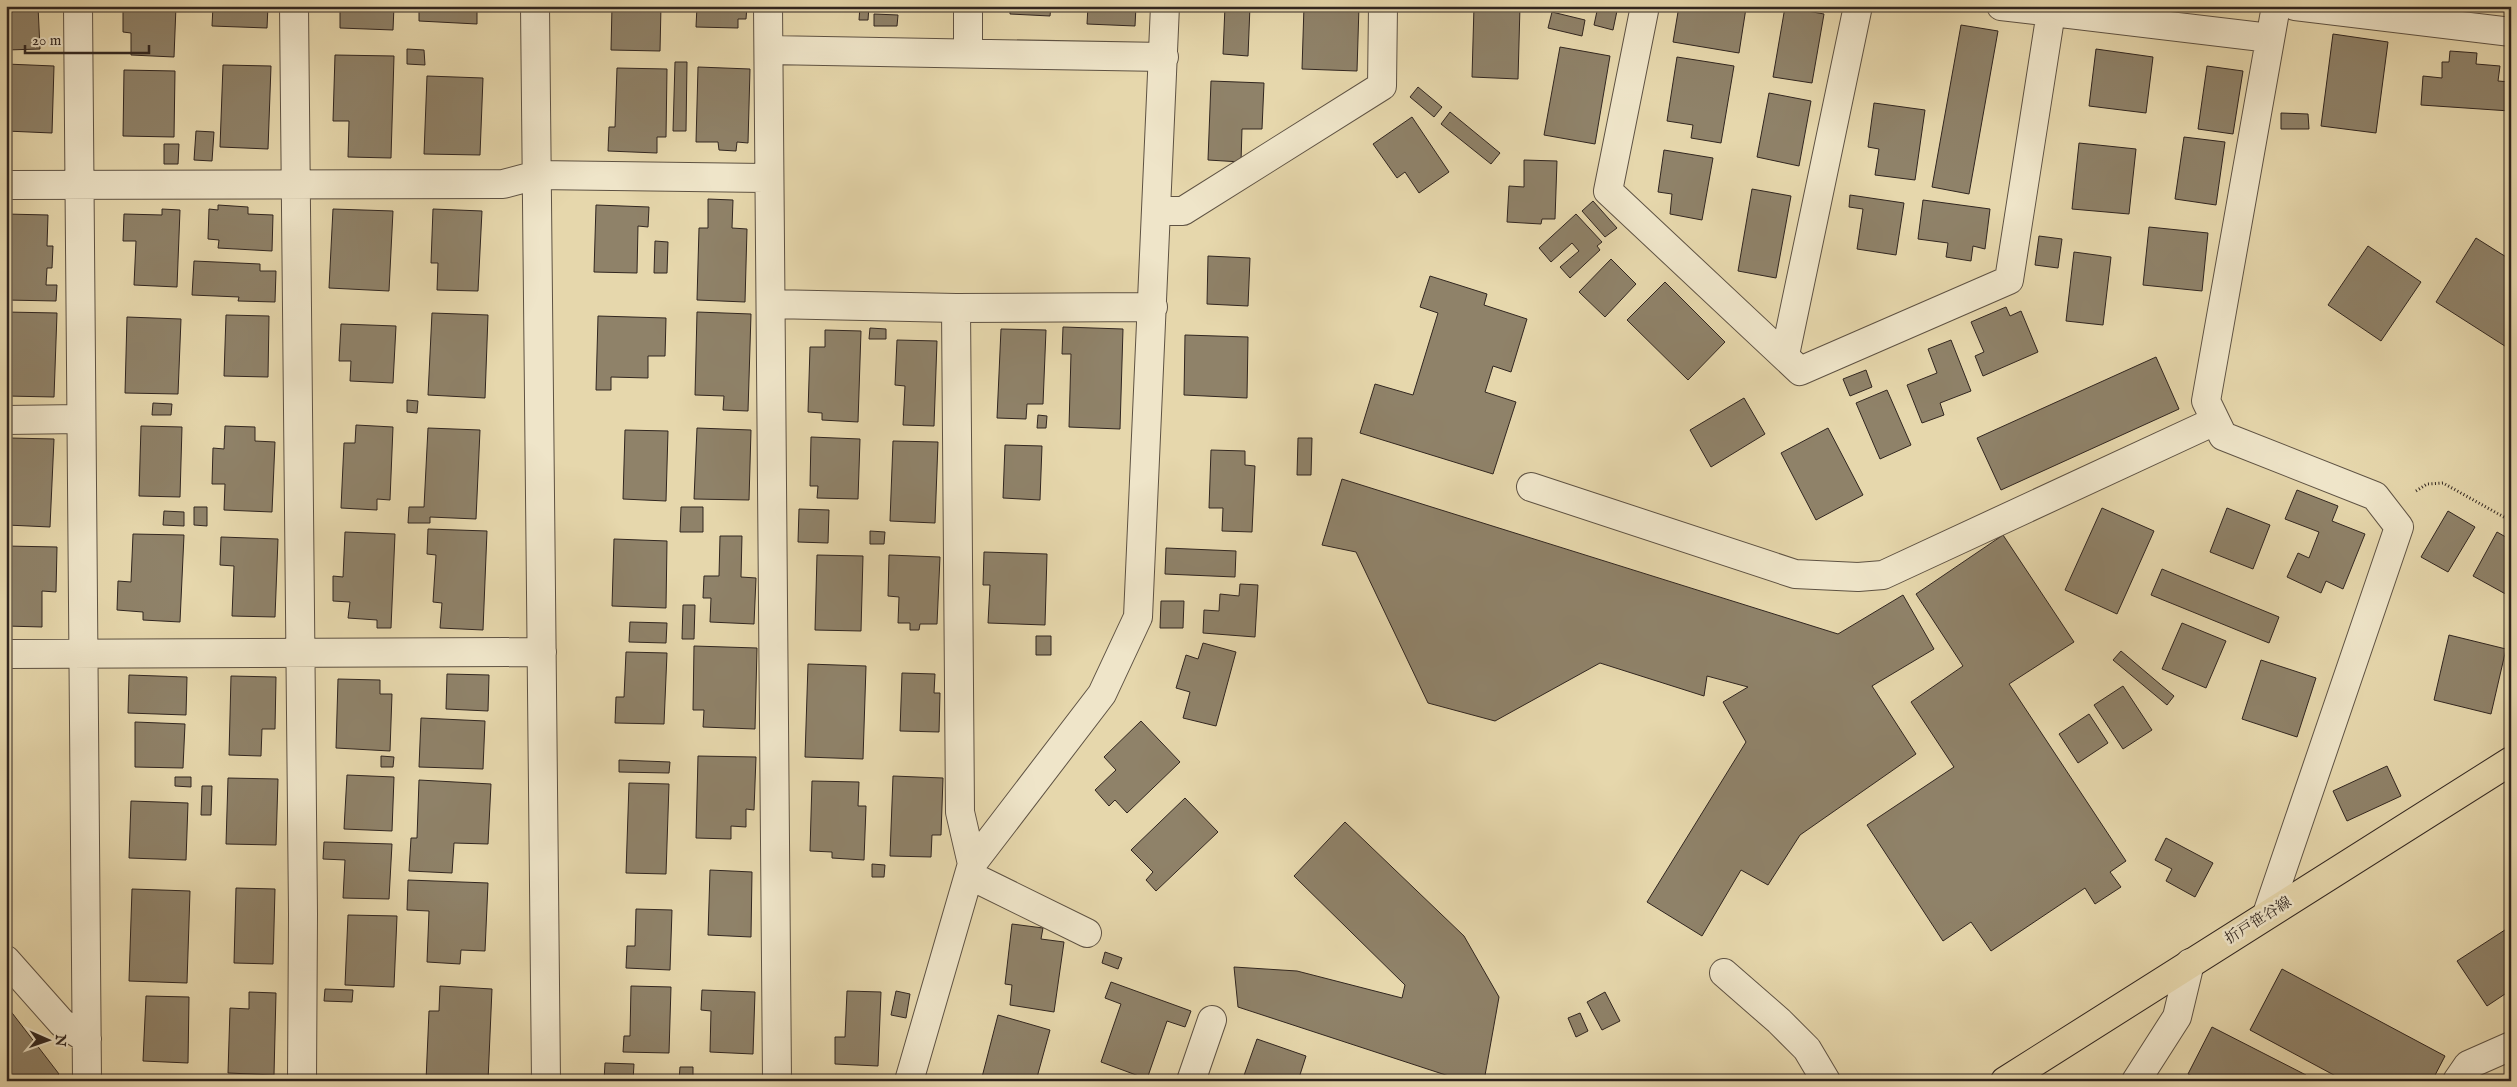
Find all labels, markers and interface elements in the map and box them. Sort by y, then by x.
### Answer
scale bar [25,22,149,54]
text: 20 m [32,31,62,50]
street label: 折戸笹谷線 [2221,892,2295,948]
north arrow [22,1014,72,1064]
text: N [51,1033,69,1047]

